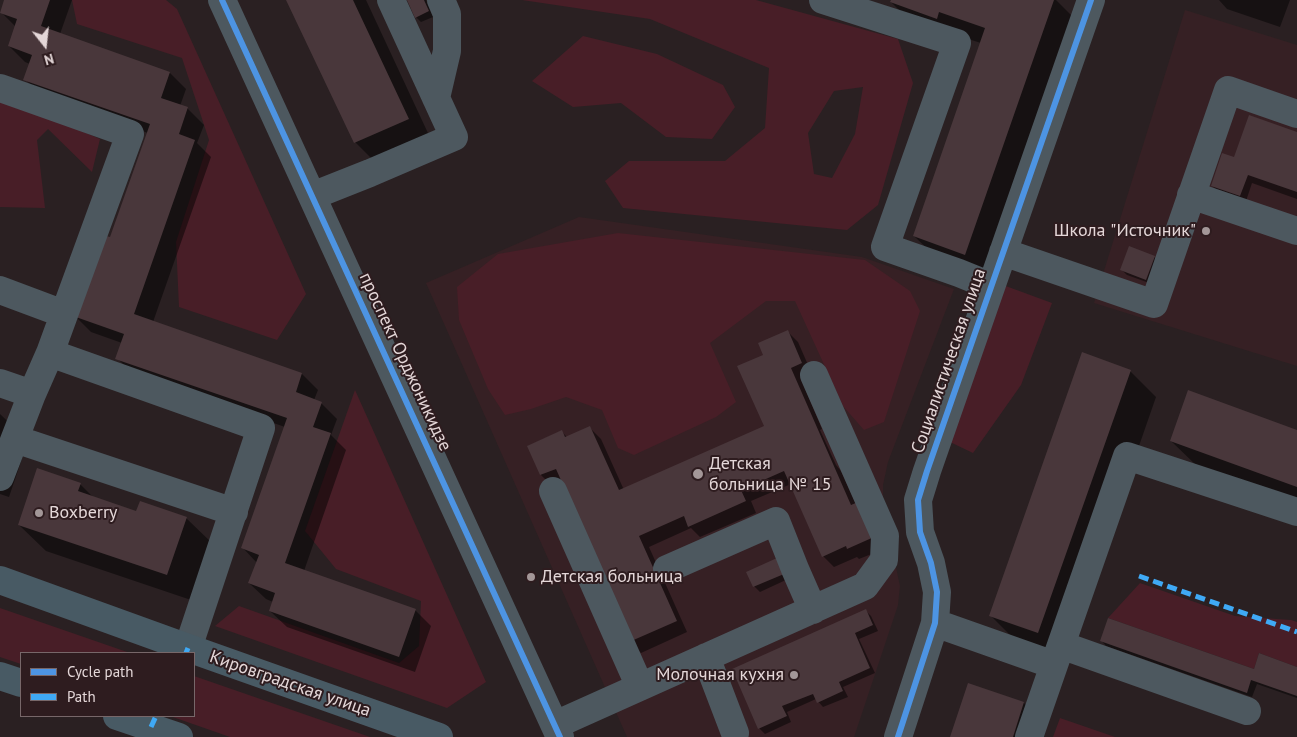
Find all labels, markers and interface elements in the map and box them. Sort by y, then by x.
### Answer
north arrow [20,20,70,70]
text: N [42,49,56,69]
place label: Школа "Источник" [1054,220,1196,242]
marker: Школа "Источник" [1200,225,1212,237]
street label: Социалистическая улица [907,266,991,456]
street label: проспект Орджоникидзе [354,269,456,455]
place label: Детская больница № 15 [709,453,832,496]
marker: Детская больница № 15 [691,467,705,481]
place label: Boxberry [49,502,117,524]
marker: Boxberry [33,507,45,519]
place label: Детская больница [541,566,683,588]
marker: Детская больница [525,571,537,583]
street label: Кировградская улица [207,646,373,722]
legend [20,652,195,717]
text: Cycle path [67,662,133,681]
place label: Молочная кухня [656,664,784,686]
marker: Молочная кухня [788,669,800,681]
text: Path [67,687,96,706]

